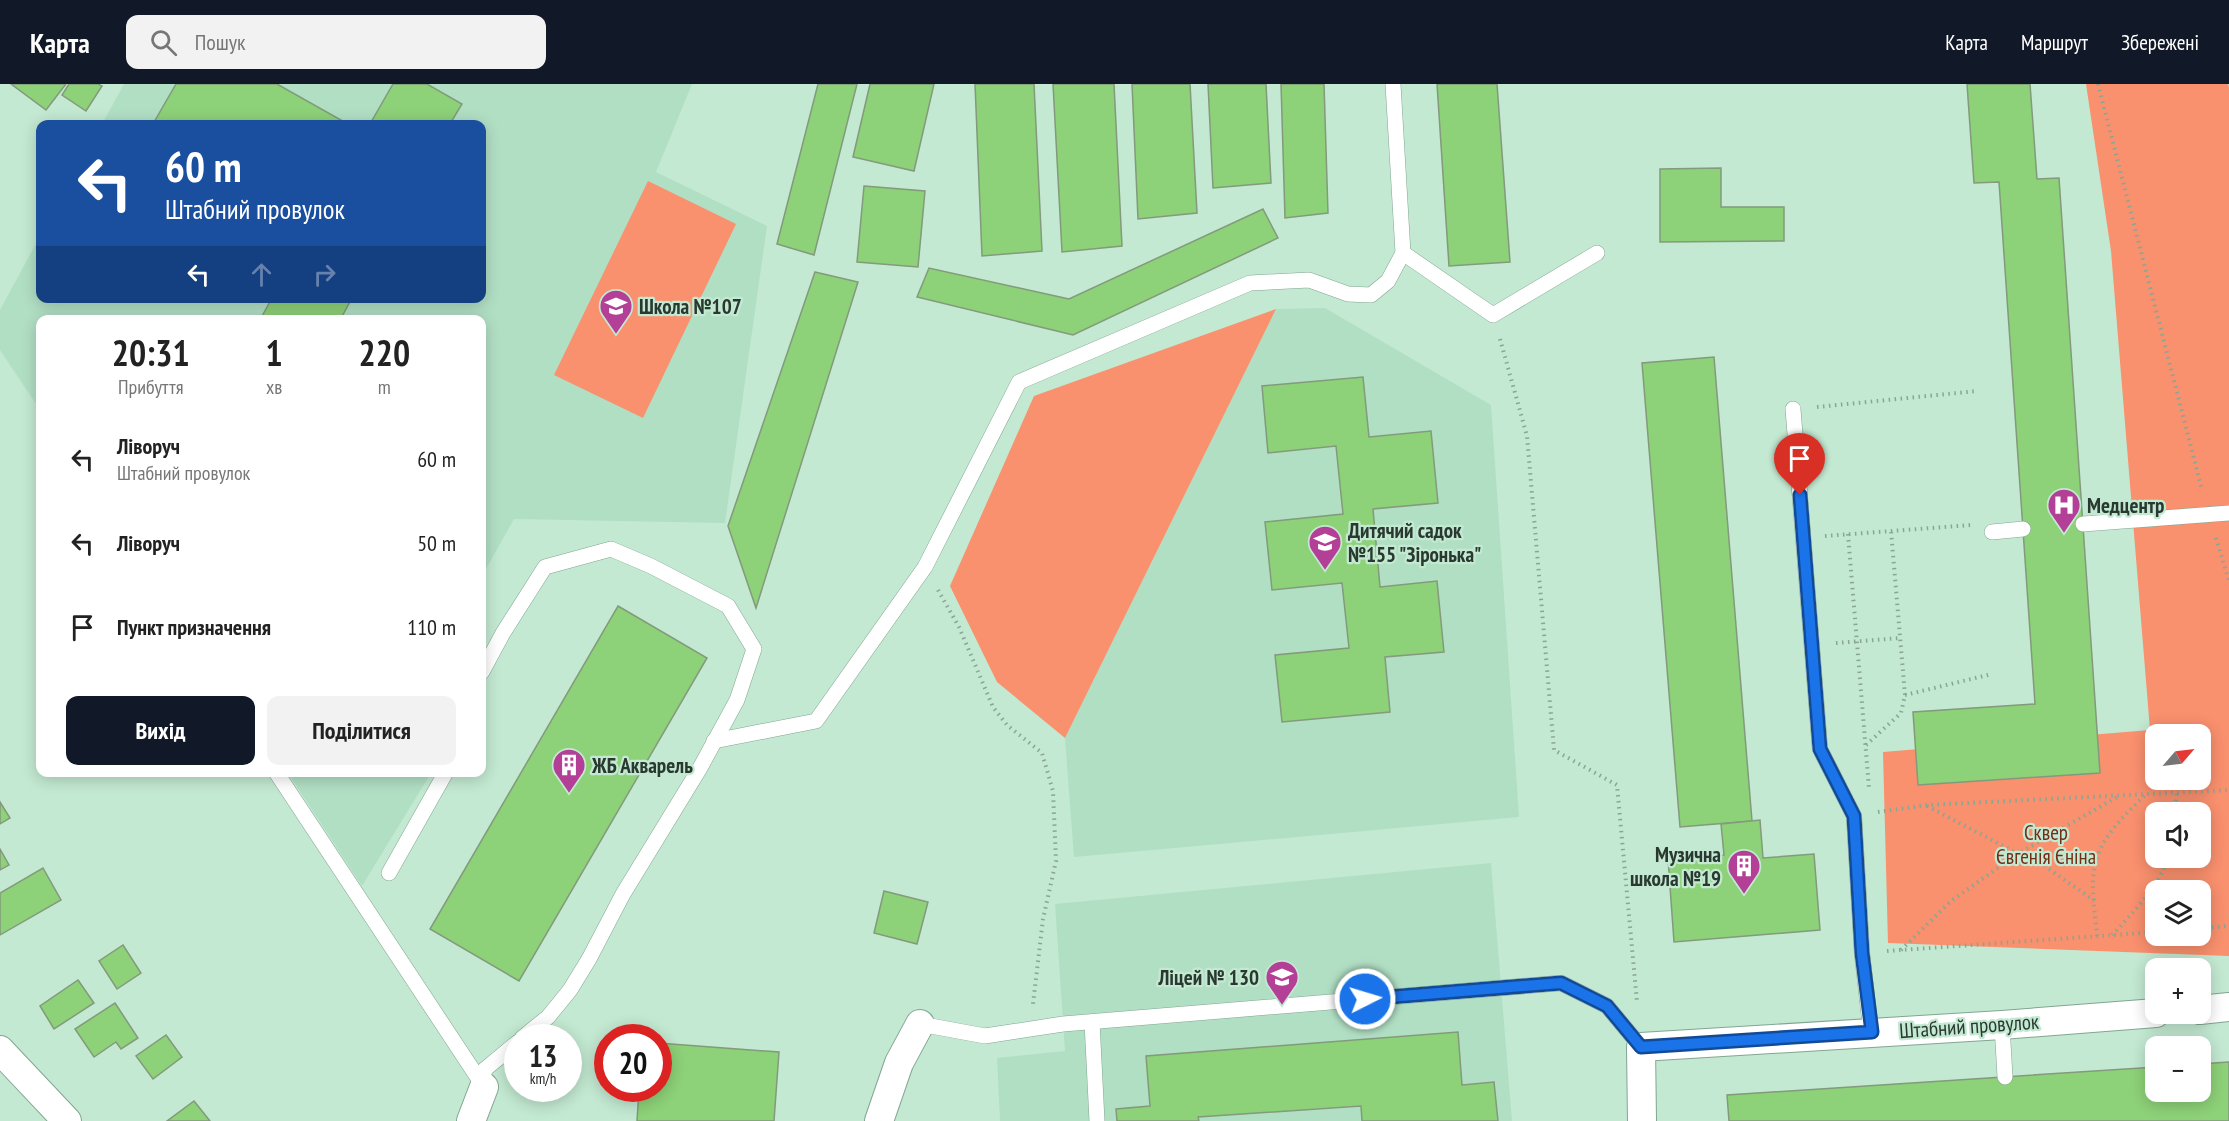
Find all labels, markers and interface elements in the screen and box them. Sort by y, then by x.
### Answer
search box [126,15,546,69]
text: Карта [30,24,90,61]
icon: search [147,26,180,59]
text: Пошук [195,28,246,56]
text: Карта [1945,29,1988,56]
text: Маршрут [2021,29,2088,56]
text: Збережені [2121,29,2199,56]
text: 60 m [165,139,242,194]
icon: left [66,144,144,222]
text: Штабний провулок [165,192,345,226]
icon: left [182,258,215,291]
icon: ahead [245,258,278,291]
icon: right [308,258,341,291]
school or university icon: Школа №107 [598,288,634,335]
place label: Школа №107 [639,293,742,320]
text: 20:31 [112,329,190,376]
text: 1 [266,329,283,376]
text: 220 [359,329,410,376]
text: Прибуття [118,374,183,400]
text: хв [266,374,282,400]
text: m [378,374,391,400]
text: Ліворуч [117,432,180,460]
pin [1774,433,1825,495]
icon: arrive [1783,442,1816,475]
icon: left [66,443,99,476]
text: 60 m [417,445,456,473]
text: Штабний провулок [117,460,250,486]
hospital icon: Медцентр [2046,487,2082,534]
place label: Медцентр [2087,492,2165,519]
place label: Дитячий садок №155 "Зіронька" [1348,517,1481,568]
school or university icon: Дитячий садок №155 "Зіронька" [1307,524,1343,571]
icon: left [66,527,99,560]
text: Ліворуч [117,529,180,557]
text: 50 m [417,529,456,557]
icon: arrive [66,611,99,644]
text: Пункт призначення [117,613,271,641]
text: 110 m [407,613,456,641]
button: Вихід [66,696,255,765]
button: Поділитися [267,696,456,765]
north arrow [2145,724,2211,790]
map controls [2145,724,2211,1102]
building icon: ЖБ Акварель [551,747,587,794]
place label: ЖБ Акварель [591,752,693,779]
button: sound [2145,802,2211,868]
park label: Сквер Євгенія Єніна [1996,819,2096,870]
place label: Музична школа №19 [1630,841,1721,892]
building icon: Музична школа №19 [1726,848,1762,895]
button: layers [2145,880,2211,946]
button: + [2145,958,2211,1024]
school or university icon: Ліцей № 130 [1264,959,1300,1006]
place label: Ліцей № 130 [1158,964,1259,991]
position arrow [1333,967,1397,1031]
street label: Штабний провулок [1898,1008,2040,1044]
speed limit sign: 20 [594,1024,672,1102]
text: 13 [529,1036,557,1075]
button: − [2145,1036,2211,1102]
text: km/h [530,1069,556,1088]

